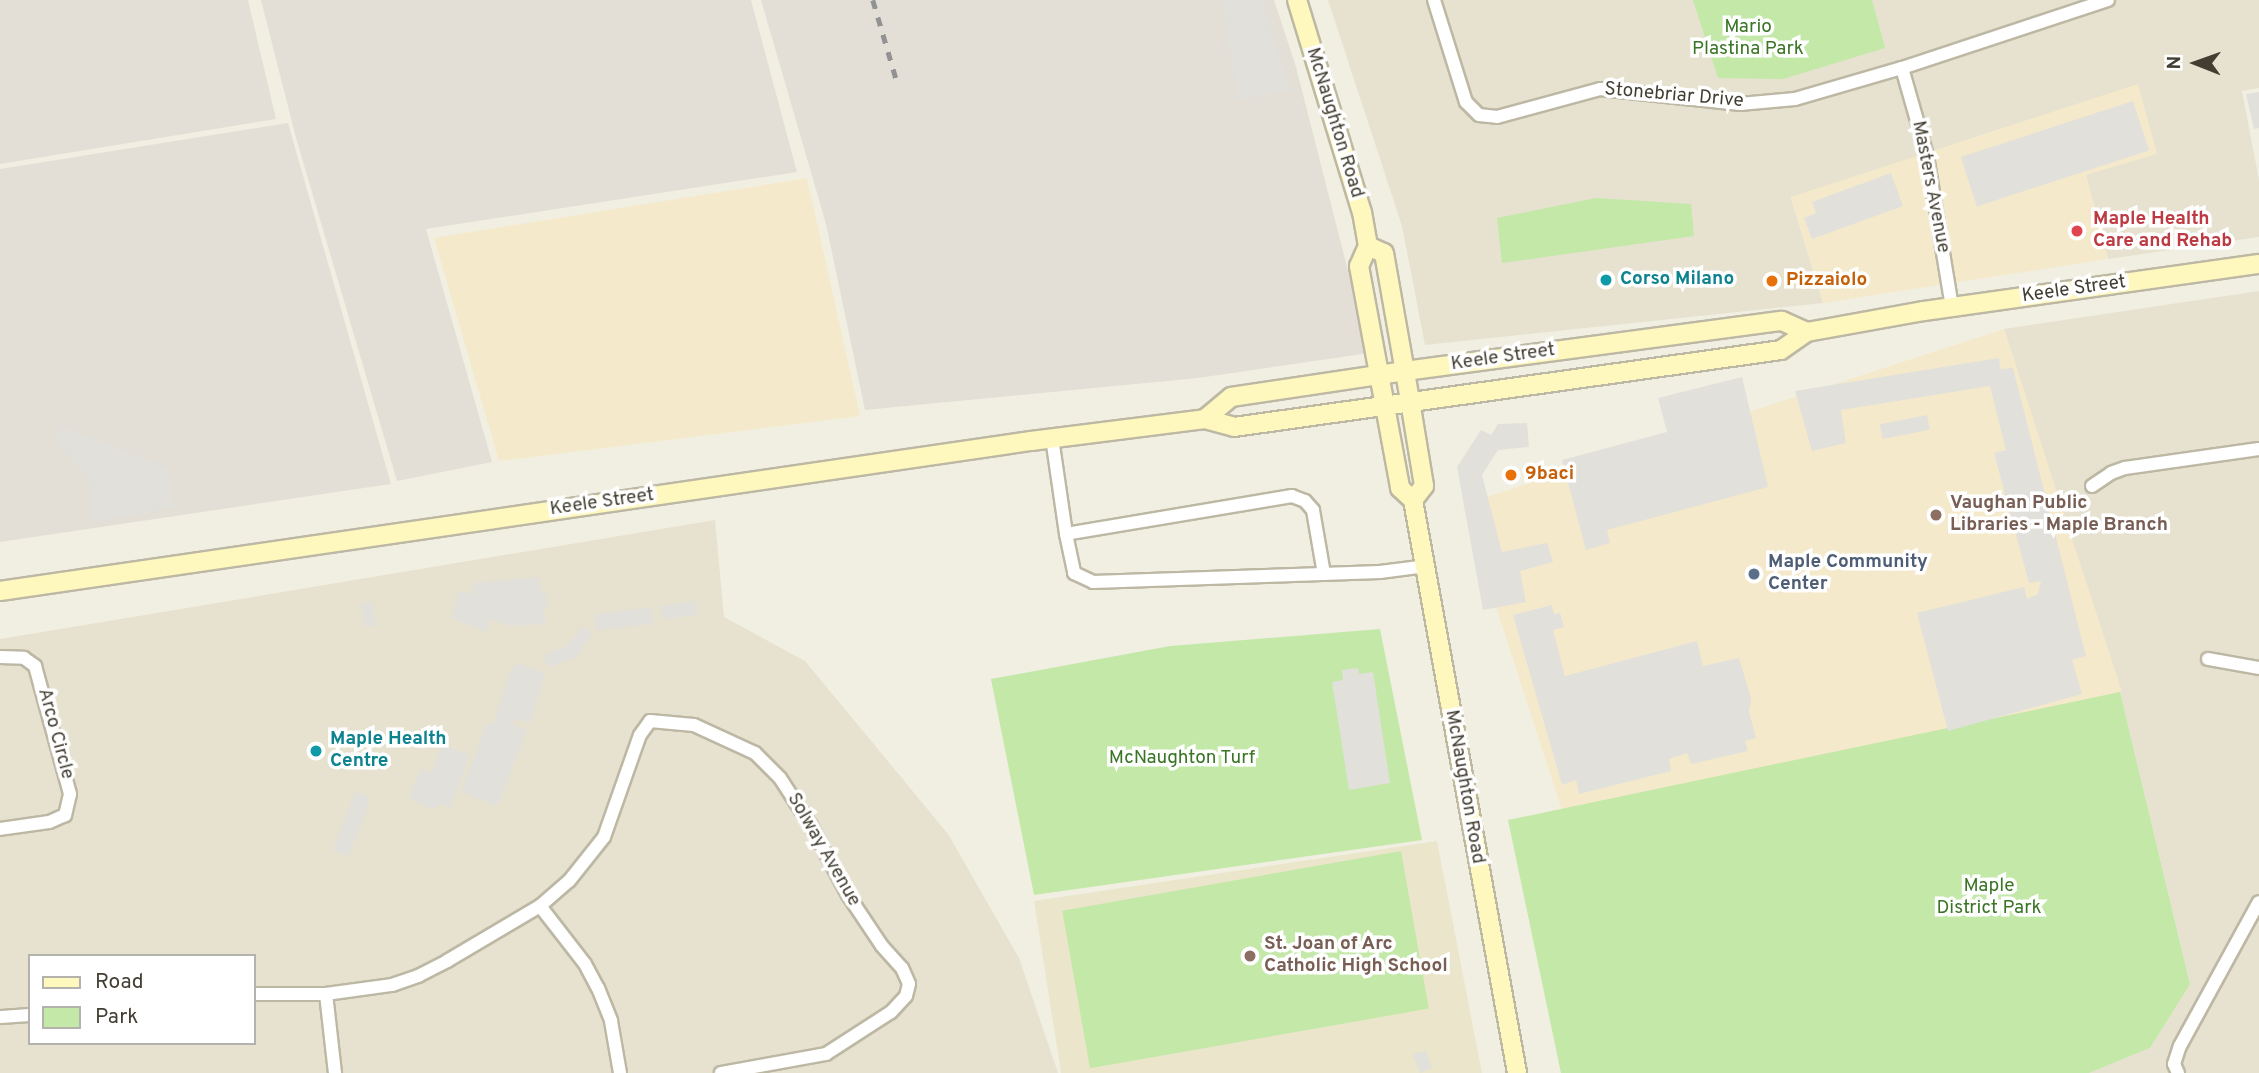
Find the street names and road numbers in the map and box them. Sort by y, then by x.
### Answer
street label: McNaughton Road [1300,45,1368,201]
street label: Stonebriar Drive [1603,79,1745,113]
street label: Masters Avenue [1906,119,1954,255]
street label: Keele Street [2021,271,2127,309]
street label: Keele Street [1450,339,1556,377]
street label: Keele Street [549,484,655,522]
street label: Arco Circle [32,686,78,782]
street label: McNaughton Road [1439,708,1489,866]
street label: Solway Avenue [781,789,865,911]

